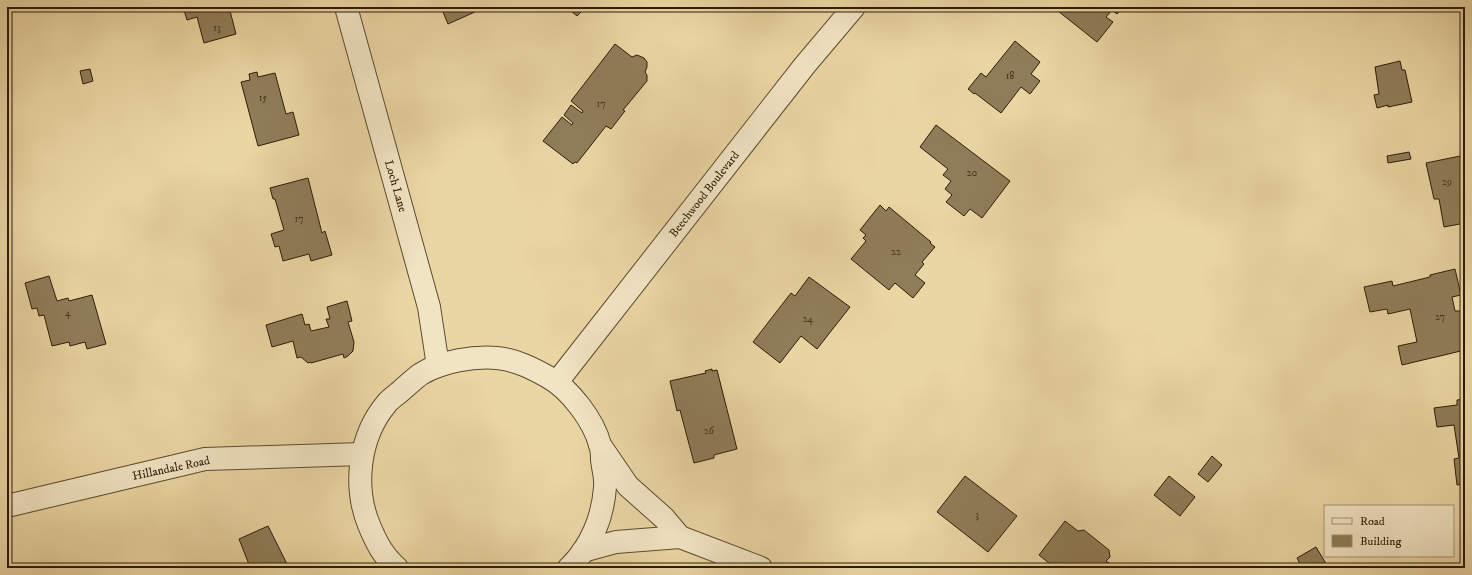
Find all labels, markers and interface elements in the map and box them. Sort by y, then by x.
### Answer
house number: 13 [213,22,221,34]
house number: 18 [1006,70,1014,82]
house number: 15 [259,92,267,104]
house number: 17 [597,98,605,110]
street label: Beechwood Boulevard [666,148,743,240]
street label: Loch Lane [381,158,410,214]
house number: 20 [967,167,977,179]
house number: 29 [1442,176,1452,188]
house number: 17 [295,213,303,225]
house number: 22 [891,246,901,258]
house number: 4 [65,307,71,319]
house number: 27 [1435,311,1445,323]
house number: 24 [803,313,814,325]
house number: 26 [704,425,715,437]
street label: Hillandale Road [131,453,211,484]
legend [1324,505,1454,557]
house number: 3 [975,509,979,521]
text: Road [1360,514,1385,529]
text: Building [1360,534,1401,549]

